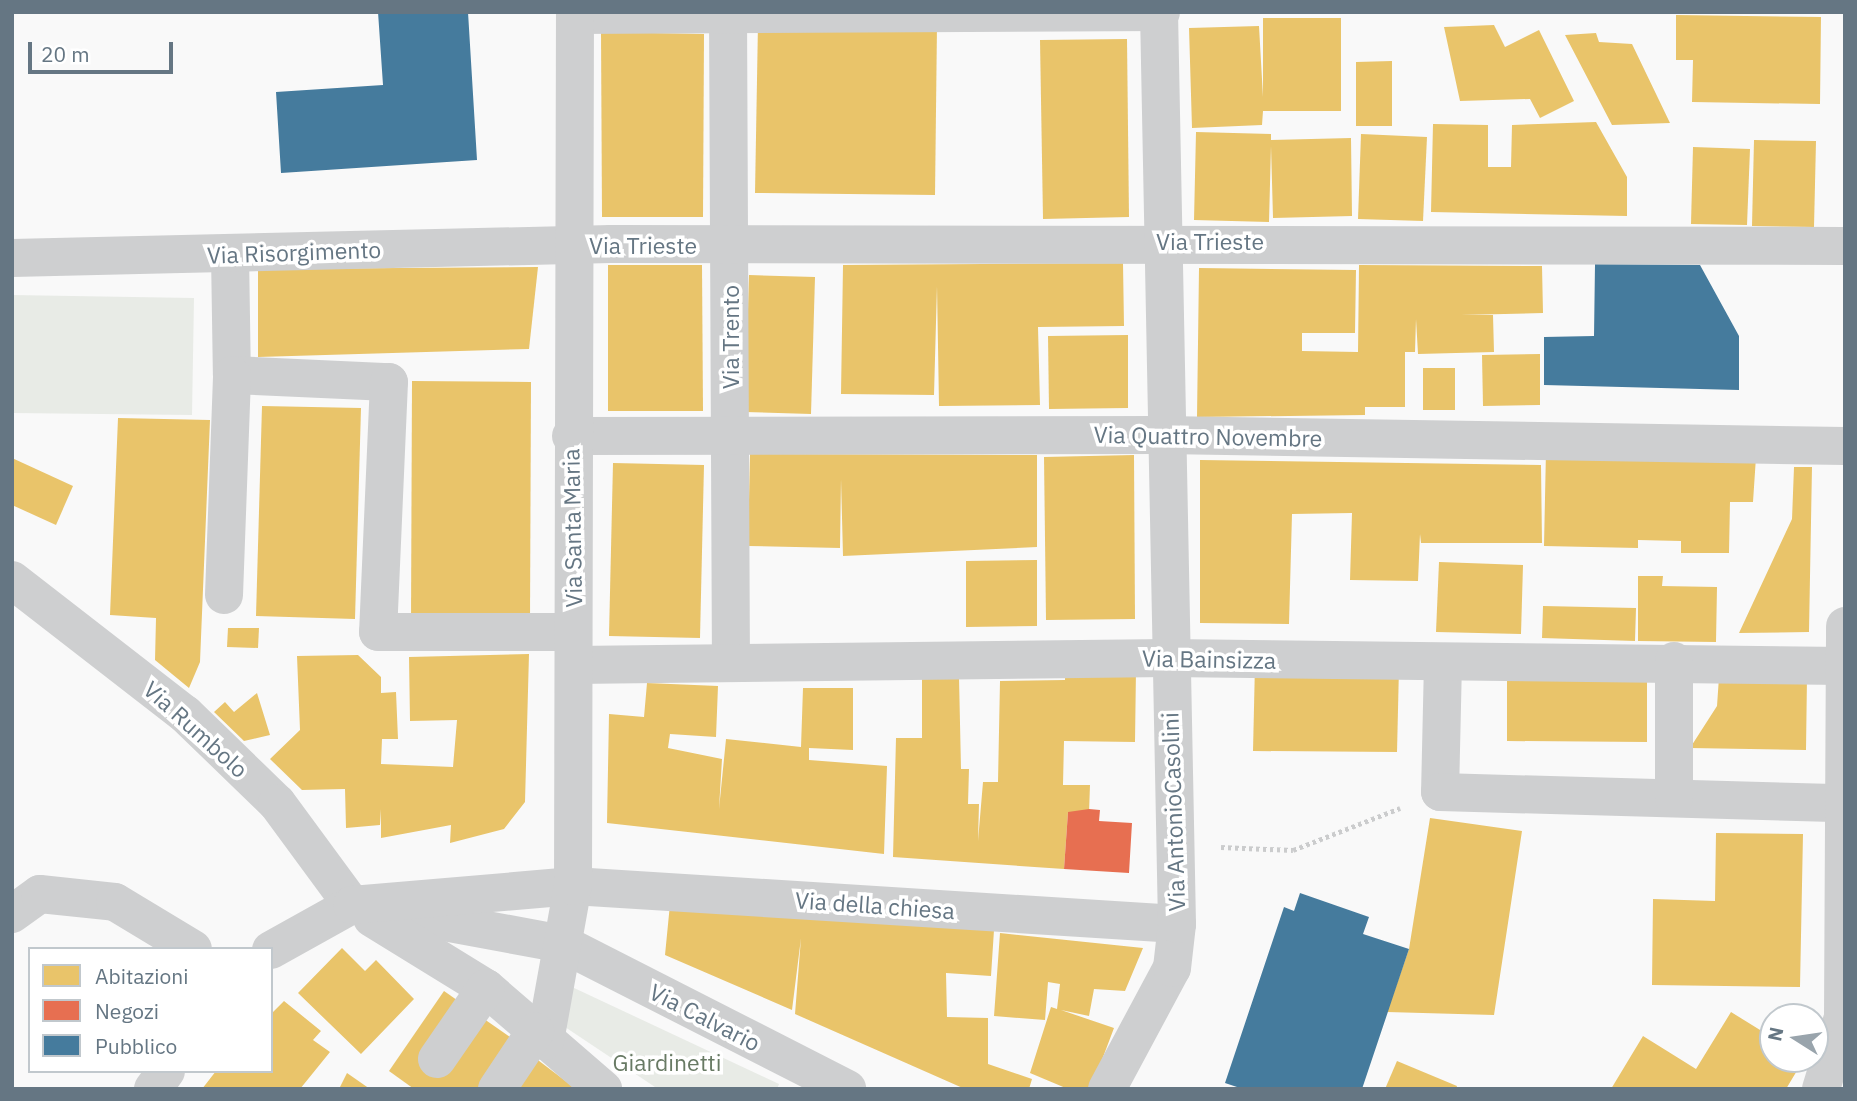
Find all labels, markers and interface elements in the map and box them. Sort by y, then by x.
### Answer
scale bar [32,28,177,72]
text: 20 m [41,40,90,68]
street label: Via Trieste [1156,227,1264,255]
street label: Via Trieste [589,231,697,259]
street label: Via Risorgimento [206,235,382,269]
street label: Via Trento [716,285,744,389]
street label: Via Quattro Novembre [1093,420,1323,452]
street label: Via Santa Maria [557,448,587,608]
street label: Via Bainsizza [1142,644,1276,674]
street label: Via Rumbolo [138,675,254,783]
street label: Via AntonioCasolini [1156,712,1190,912]
street label: Via della chiesa [794,886,956,924]
legend [28,947,273,1073]
text: Abitazioni [95,962,188,990]
street label: Via Calvario [645,977,765,1057]
text: Negozi [95,997,159,1025]
north arrow [1759,1003,1829,1073]
text: N [1762,1025,1789,1043]
text: Pubblico [95,1032,177,1060]
park label: Giardinetti [613,1048,721,1076]

